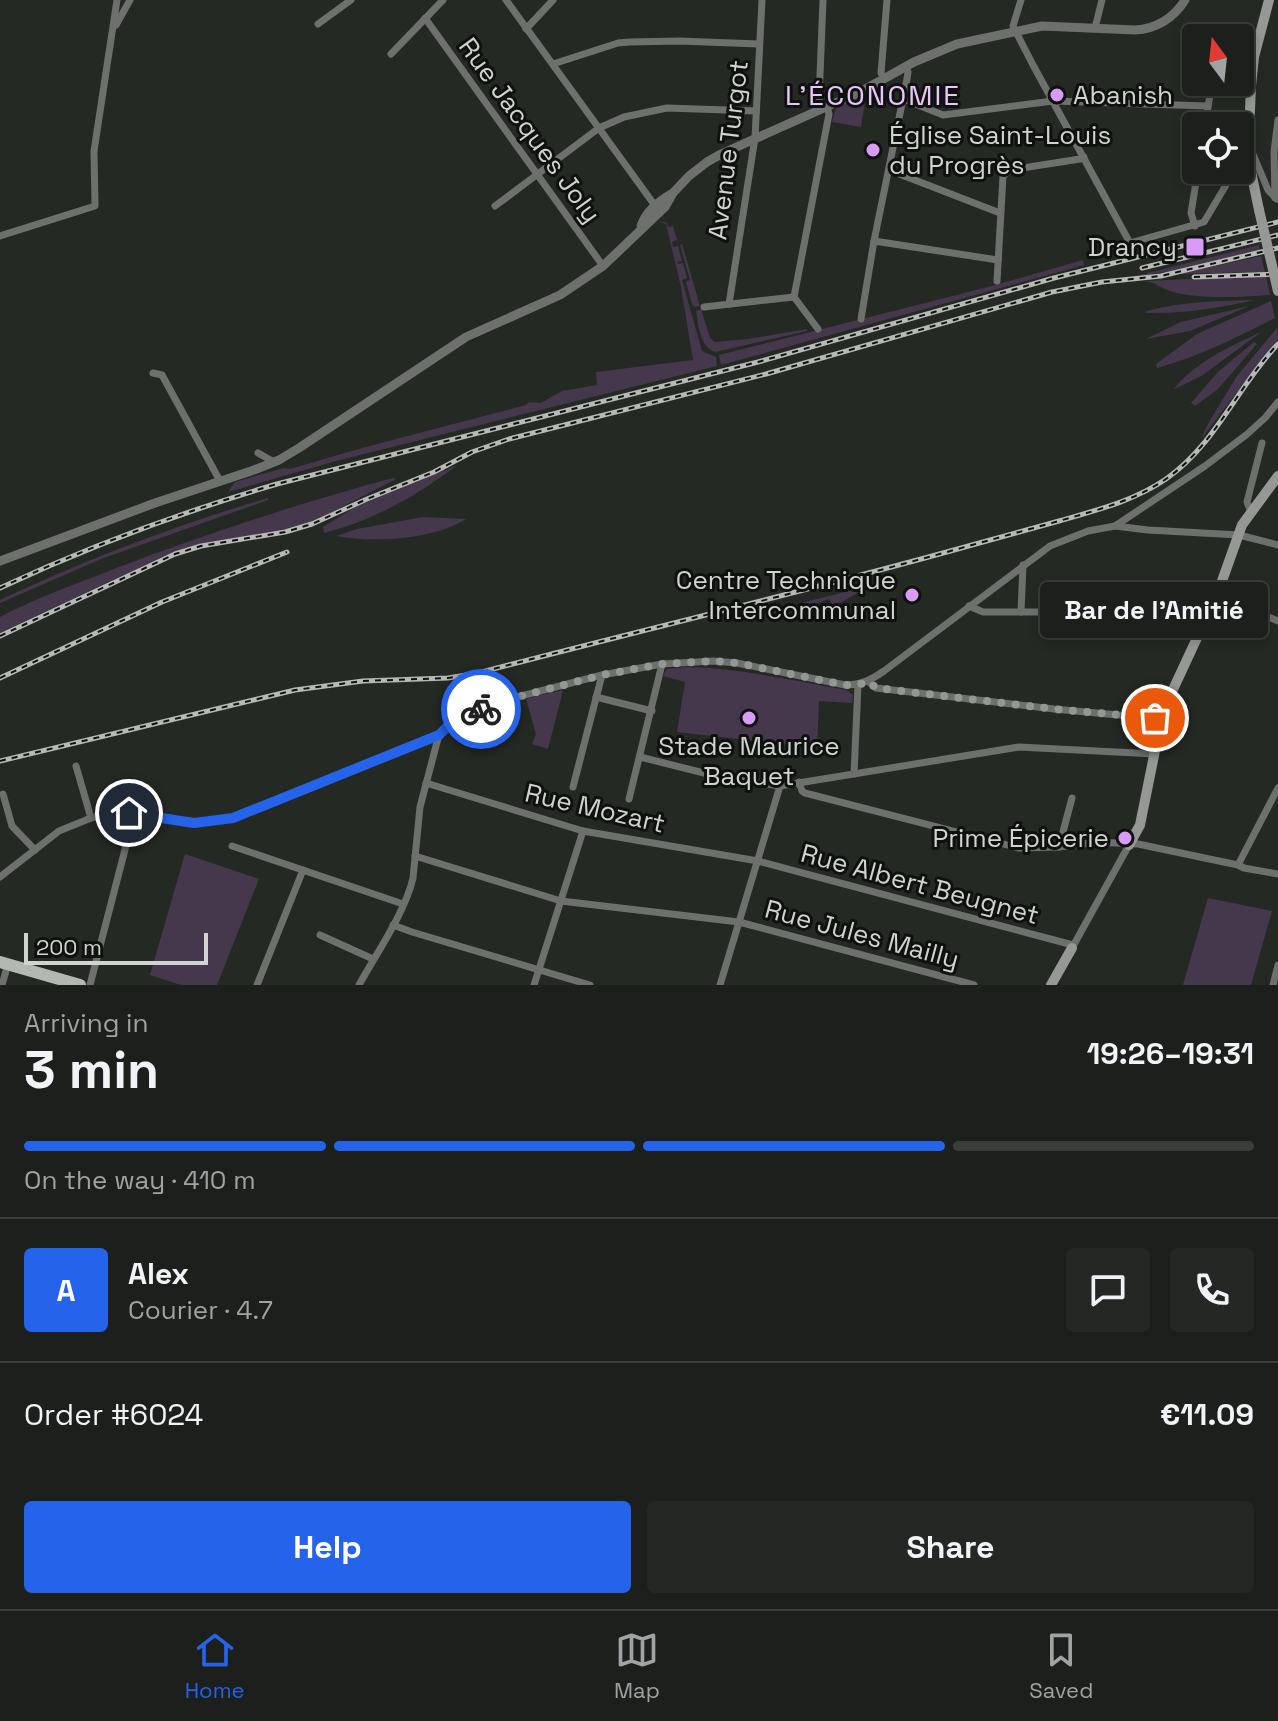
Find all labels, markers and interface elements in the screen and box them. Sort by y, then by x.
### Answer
north arrow [1182,24,1254,96]
map controls [1182,24,1254,184]
street label: Rue Jacques Joly [451,31,609,229]
street label: Avenue Turgot [700,58,756,242]
district label: L'ÉCONOMIE [785,77,961,113]
place label: Abanish [1073,78,1173,112]
marker: Abanish [1048,86,1066,104]
button: locate [1182,112,1254,184]
place label: Église Saint-Louis du Progrès [889,118,1111,182]
marker: Église Saint-Louis du Progrès [864,141,882,159]
place label: Drancy [1088,230,1177,264]
marker: Drancy [1184,236,1206,258]
place label: Centre Technique Intercommunal [676,563,896,627]
callout: Bar de l'Amitié [1041,582,1269,638]
marker: Centre Technique Intercommunal [903,586,921,604]
text: Bar de l'Amitié [1064,593,1244,627]
courier [441,669,521,749]
pin [1121,684,1189,752]
icon: bike [459,687,503,731]
icon: bag [1133,696,1177,740]
marker: Stade Maurice Baquet [740,709,758,727]
place label: Stade Maurice Baquet [658,729,840,793]
street label: Rue Mozart [522,775,668,841]
pin [95,779,163,847]
icon: home [107,791,151,835]
place label: Prime Épicerie [933,821,1109,855]
marker: Prime Épicerie [1116,829,1134,847]
street label: Rue Albert Beugnet [797,836,1043,932]
street label: Rue Jules Mailly [761,892,963,976]
scale bar [24,929,208,965]
text: 200 m [36,933,102,961]
text: Arriving in [24,1006,148,1040]
text: 19:26–19:31 [1087,1034,1254,1073]
text: 3 min [24,1037,159,1103]
text: On the way · 410 m [24,1163,256,1197]
button: chat [1066,1248,1150,1332]
button: phone [1170,1248,1254,1332]
text: Alex [128,1254,189,1293]
text: A [56,1271,76,1310]
text: Courier · 4.7 [128,1293,273,1327]
text: Order #6024 [24,1395,203,1434]
text: €11.09 [1160,1395,1254,1434]
button: Help [24,1501,631,1593]
button: Share [647,1501,1254,1593]
tab: Home [185,1628,245,1704]
tab: Map [614,1628,660,1704]
tab: Saved [1029,1628,1093,1704]

